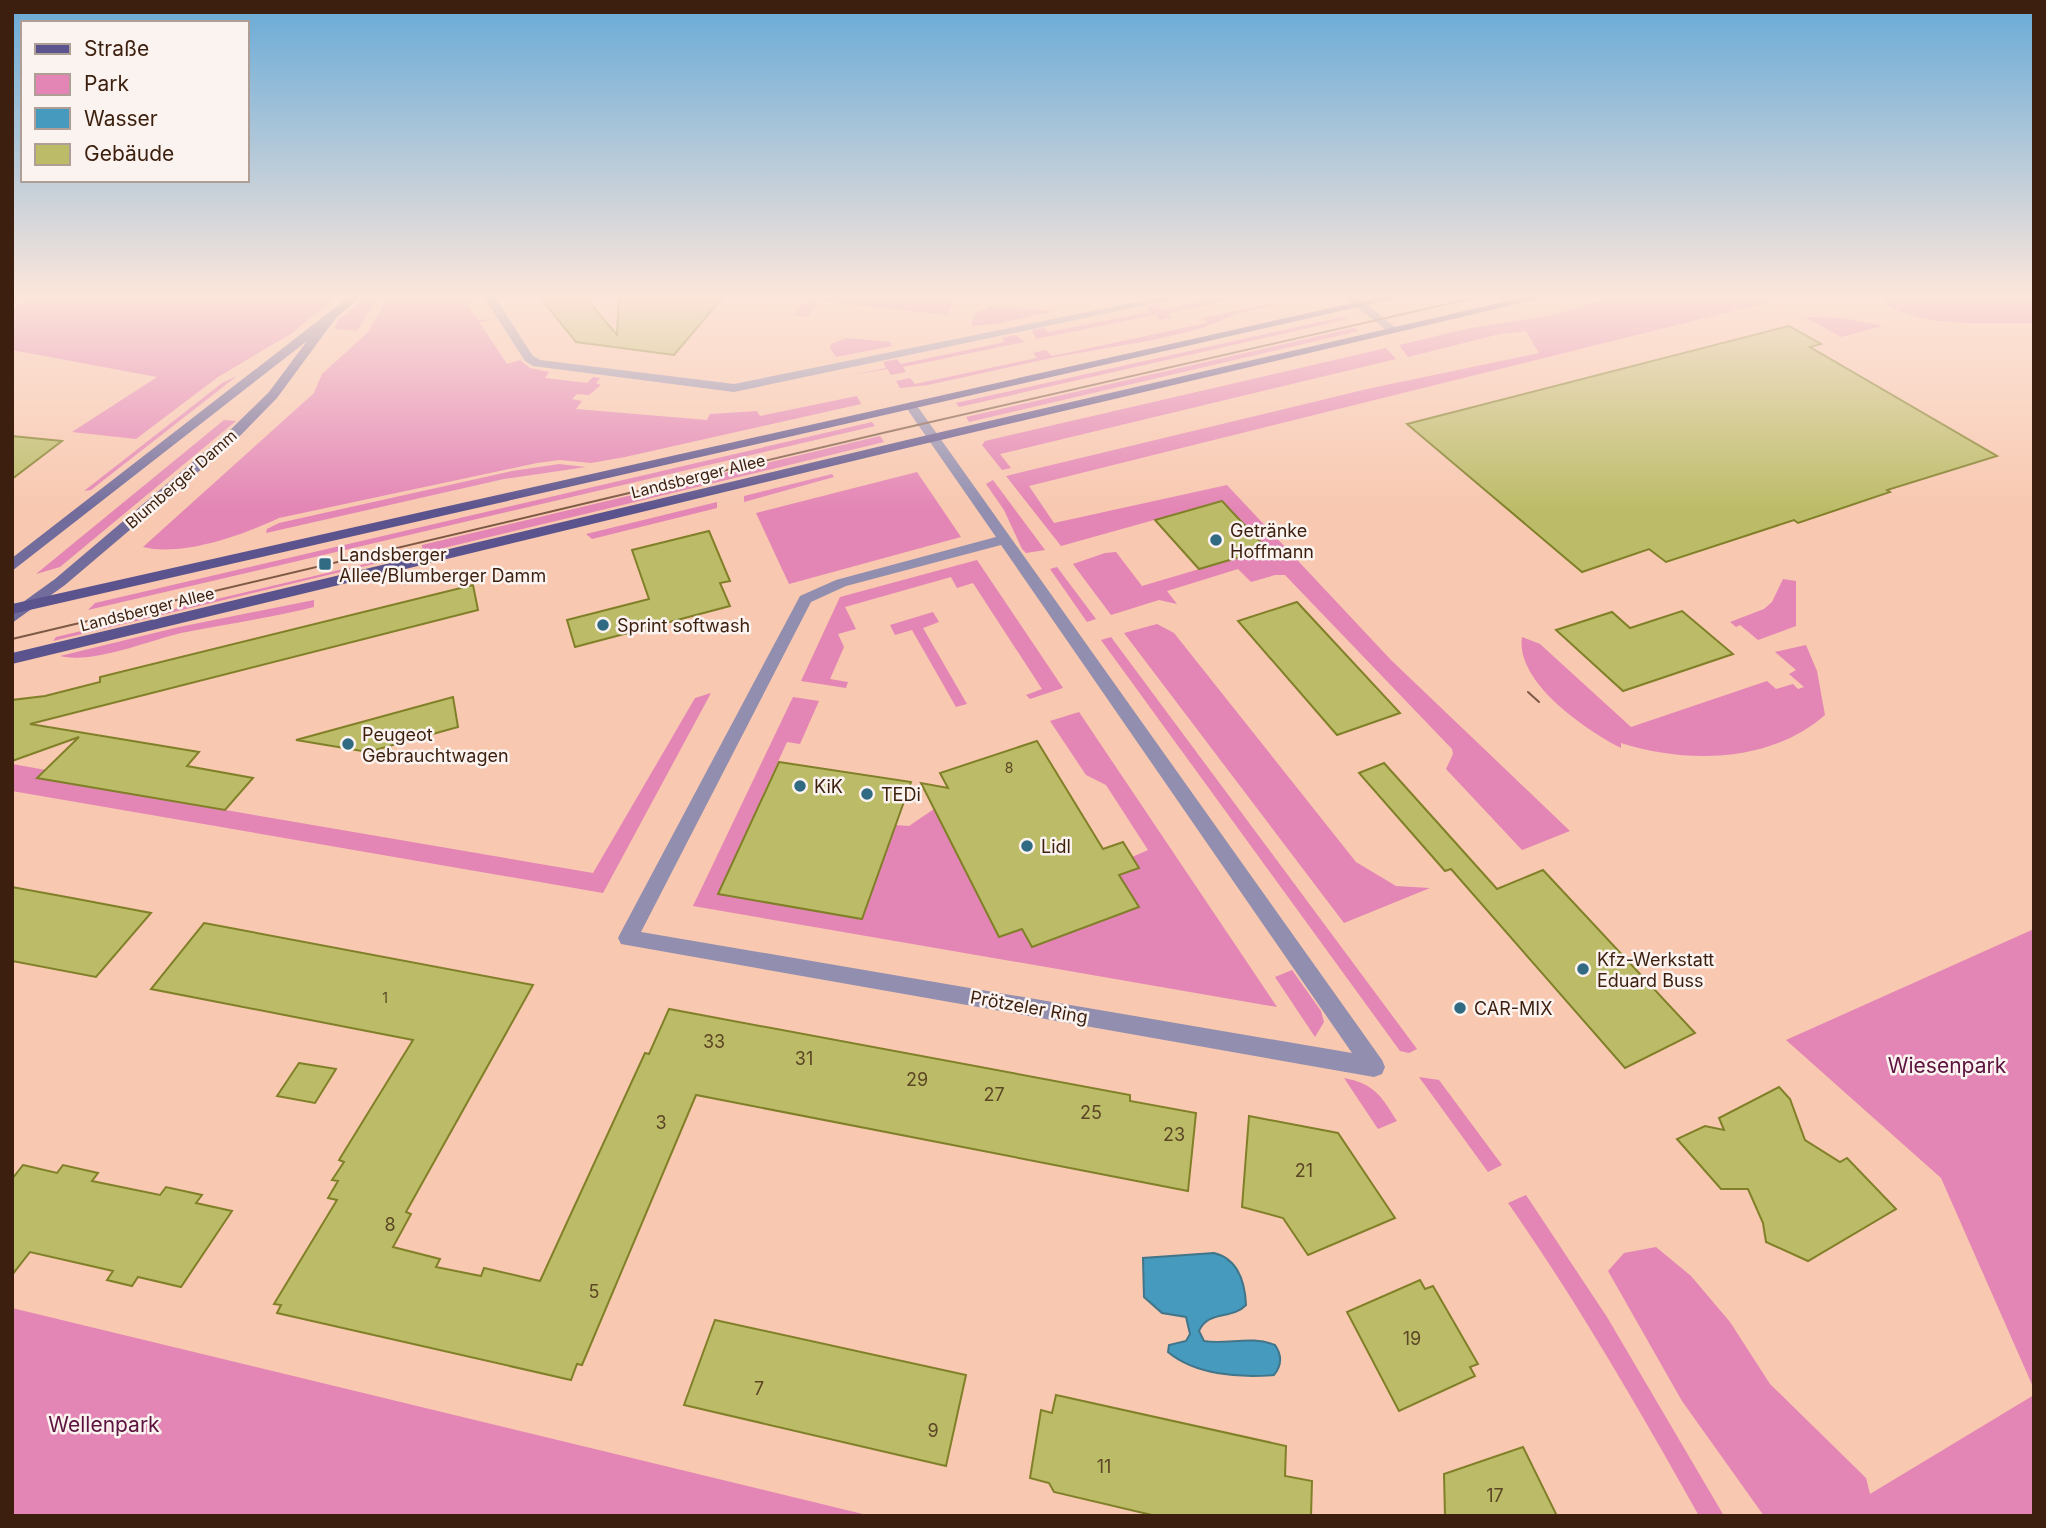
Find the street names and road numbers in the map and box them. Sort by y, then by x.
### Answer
street label: Blumberger Damm [121,425,241,533]
street label: Landsberger Allee [629,450,767,502]
street label: Landsberger Allee [78,583,216,635]
street label: Prötzeler Ring [969,986,1089,1028]

